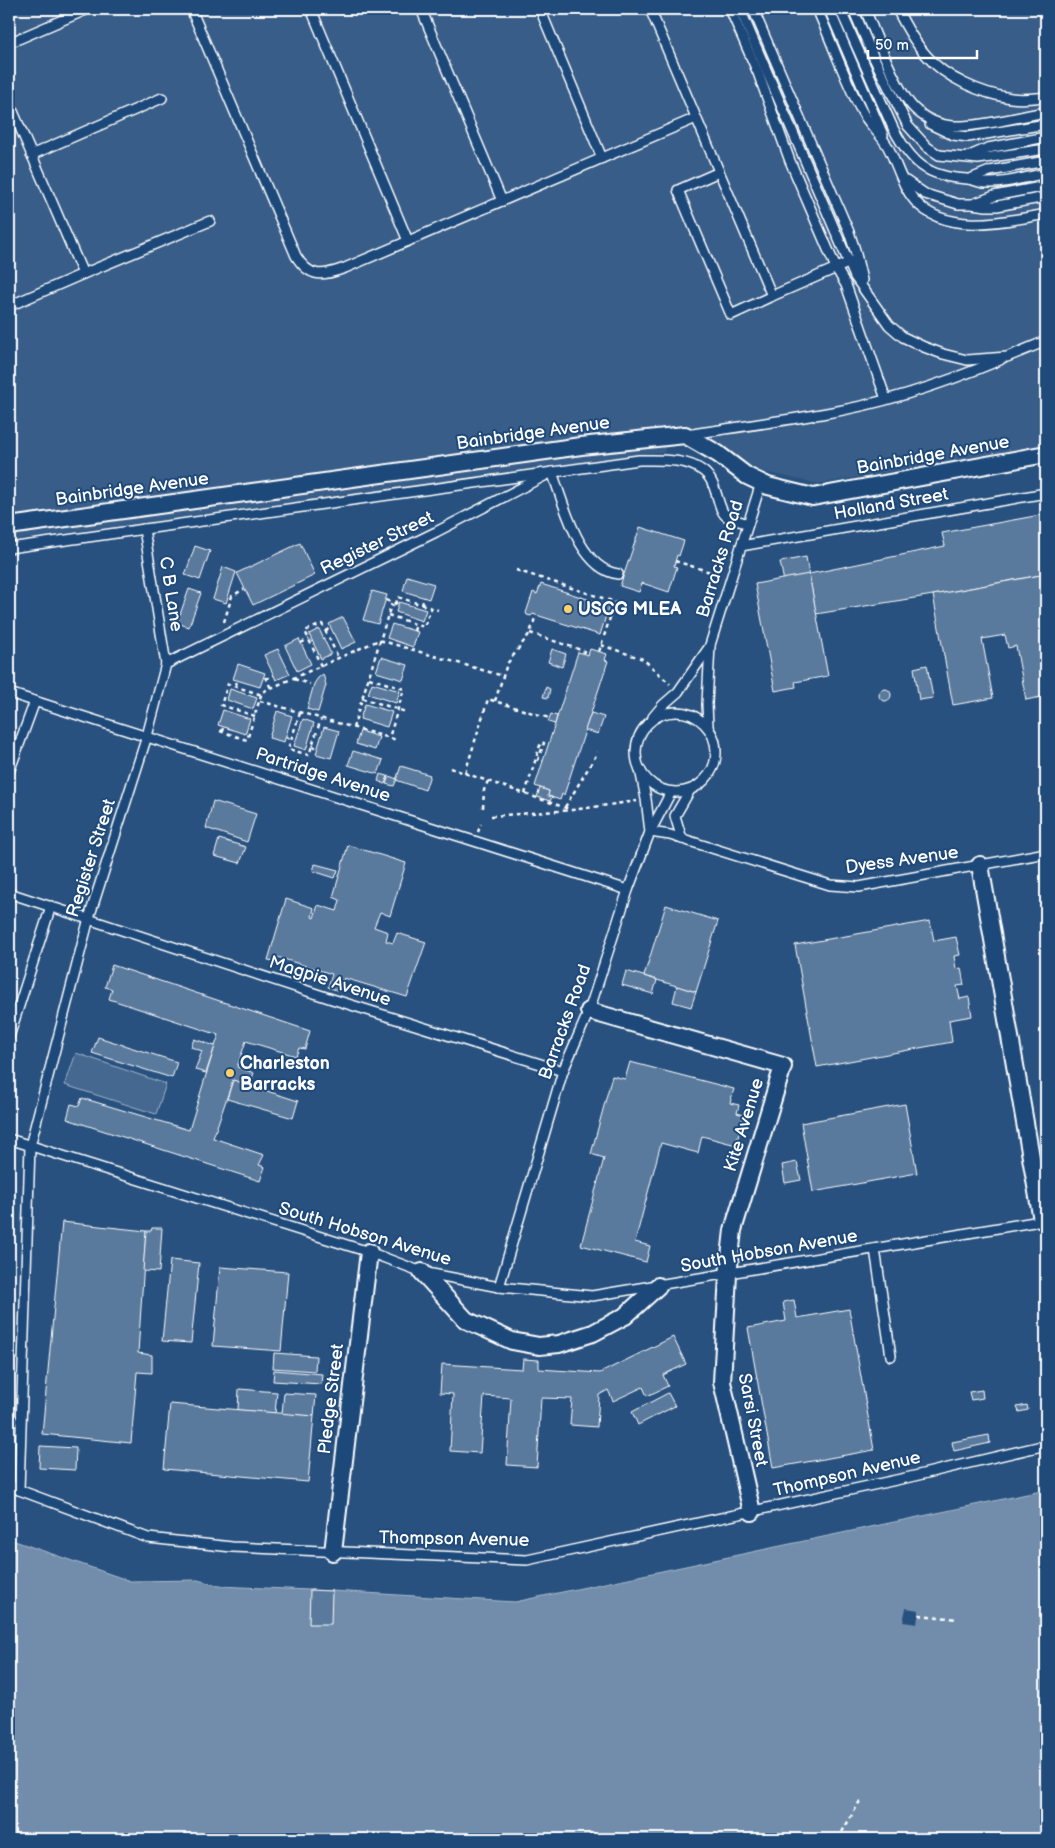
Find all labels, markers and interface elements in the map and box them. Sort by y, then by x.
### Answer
scale bar [868,28,976,60]
text: 50 m [875,36,909,55]
street label: Bainbridge Avenue [455,412,611,454]
street label: Bainbridge Avenue [855,431,1011,479]
street label: Bainbridge Avenue [54,468,210,510]
street label: Holland Street [832,484,950,524]
street label: Barracks Road [692,498,748,620]
street label: Register Street [317,506,437,579]
street label: C B Lane [155,555,187,633]
place label: USCG MLEA [578,599,682,620]
marker: USCG MLEA [562,603,574,615]
street label: Partridge Avenue [253,743,393,807]
street label: Register Street [62,796,120,920]
street label: Dyess Avenue [844,842,960,878]
street label: Magpie Avenue [267,951,394,1011]
street label: Barracks Road [534,962,596,1082]
place label: Charleston Barracks [240,1053,330,1095]
marker: Charleston Barracks [224,1067,236,1079]
street label: Kite Avenue [720,1075,768,1174]
street label: South Hobson Avenue [276,1198,454,1270]
street label: South Hobson Avenue [679,1225,859,1277]
street label: Pledge Street [314,1342,348,1455]
street label: Sarsi Street [734,1372,772,1469]
street label: Thompson Avenue [771,1447,923,1501]
street label: Thompson Avenue [379,1527,530,1551]

